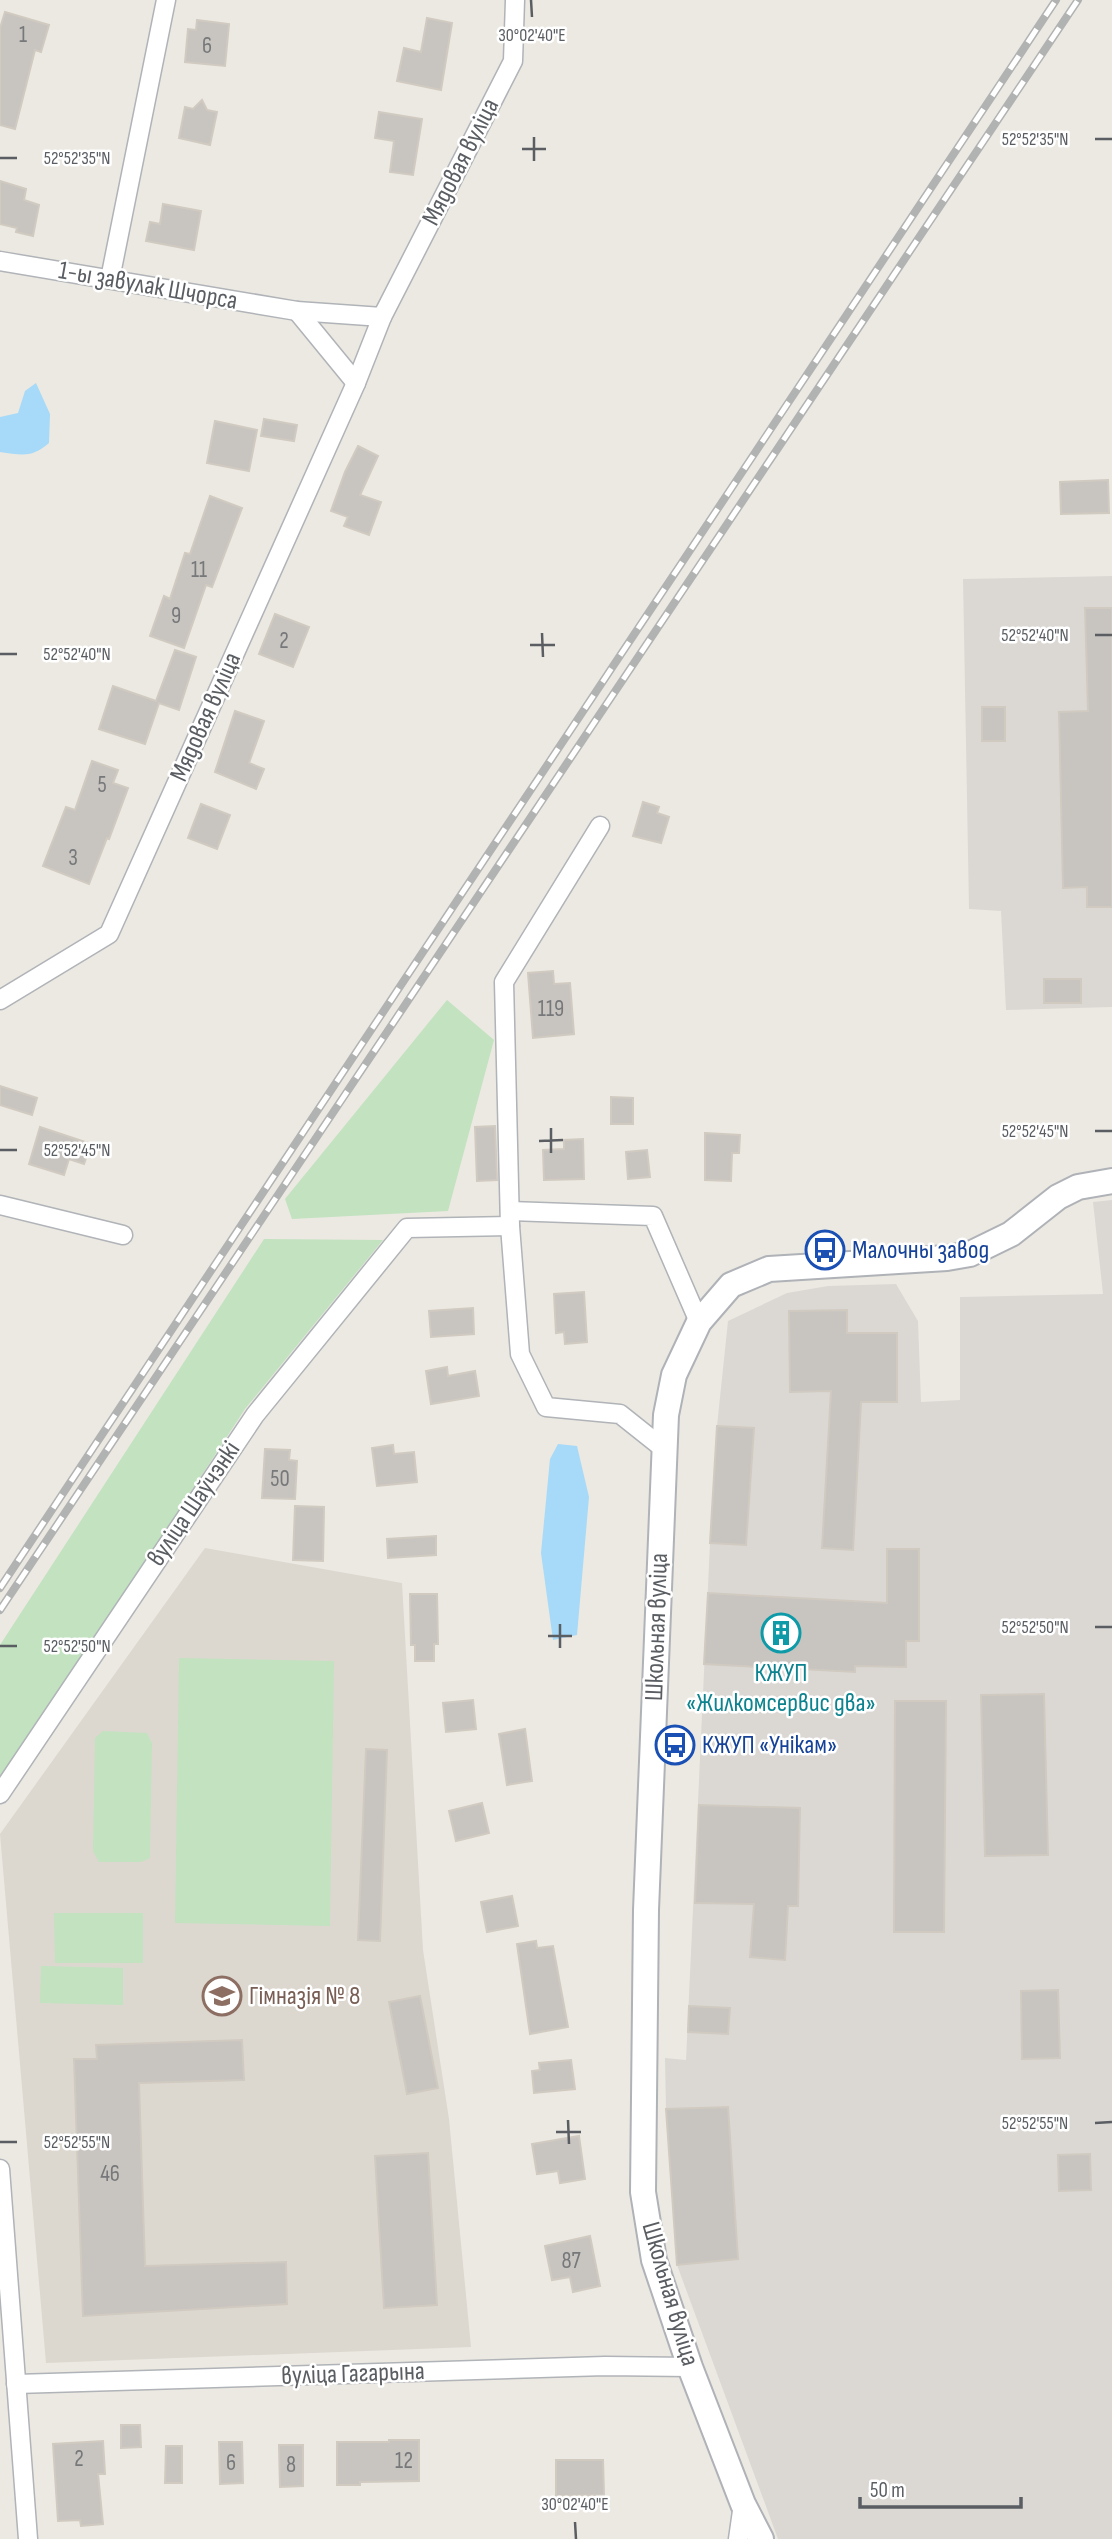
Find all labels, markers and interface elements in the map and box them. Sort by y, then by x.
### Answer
house number: 1 [19,21,27,49]
text: 30°02'40"E [498,25,566,46]
house number: 6 [202,32,212,60]
street label: Мядовая вуліца [416,93,506,231]
text: 52°52'35"N [1002,129,1068,150]
text: 52°52'35"N [44,148,110,169]
street label: 1-ы завулак Шчорса [56,255,240,317]
house number: 11 [191,556,207,584]
house number: 9 [171,602,181,630]
text: 52°52'40"N [1001,625,1069,646]
house number: 2 [279,627,289,655]
text: 52°52'40"N [43,644,111,665]
street label: Мядовая вуліца [164,648,248,786]
house number: 5 [97,771,107,799]
house number: 3 [68,844,78,872]
house number: 119 [538,995,564,1023]
text: 52°52'45"N [1002,1121,1068,1142]
text: 52°52'45"N [44,1140,110,1161]
bus stop icon: Малочны завод [804,1229,846,1271]
place label: Малочны завод [852,1235,989,1266]
street label: вуліца Шаўчэнкі [141,1436,247,1572]
house number: 50 [270,1465,290,1493]
street label: Школьная вуліца [639,1552,675,1702]
building icon: КЖУП «Жилкомсервис два» [760,1612,802,1654]
text: 52°52'50"N [1001,1617,1069,1638]
text: 52°52'50"N [43,1636,111,1657]
place label: КЖУП «Жилкомсервис два» [686,1658,876,1719]
bus stop icon: КЖУП «Унікам» [654,1724,696,1766]
place label: КЖУП «Унікам» [702,1730,837,1761]
school or university icon: Гімназія № 8 [201,1975,243,2017]
place label: Гімназія № 8 [249,1981,360,2012]
text: 52°52'55"N [1002,2113,1068,2134]
text: 52°52'55"N [44,2132,110,2153]
house number: 46 [100,2160,120,2188]
street label: Школьная вуліца [635,2219,705,2369]
house number: 87 [561,2247,581,2275]
street label: вуліца Гагарына [281,2356,425,2392]
house number: 2 [74,2445,84,2473]
house number: 12 [395,2447,413,2475]
house number: 6 [226,2449,236,2477]
house number: 8 [286,2451,296,2479]
scale bar [860,2466,1021,2510]
text: 50 m [870,2478,905,2503]
text: 30°02'40"E [541,2494,609,2515]

